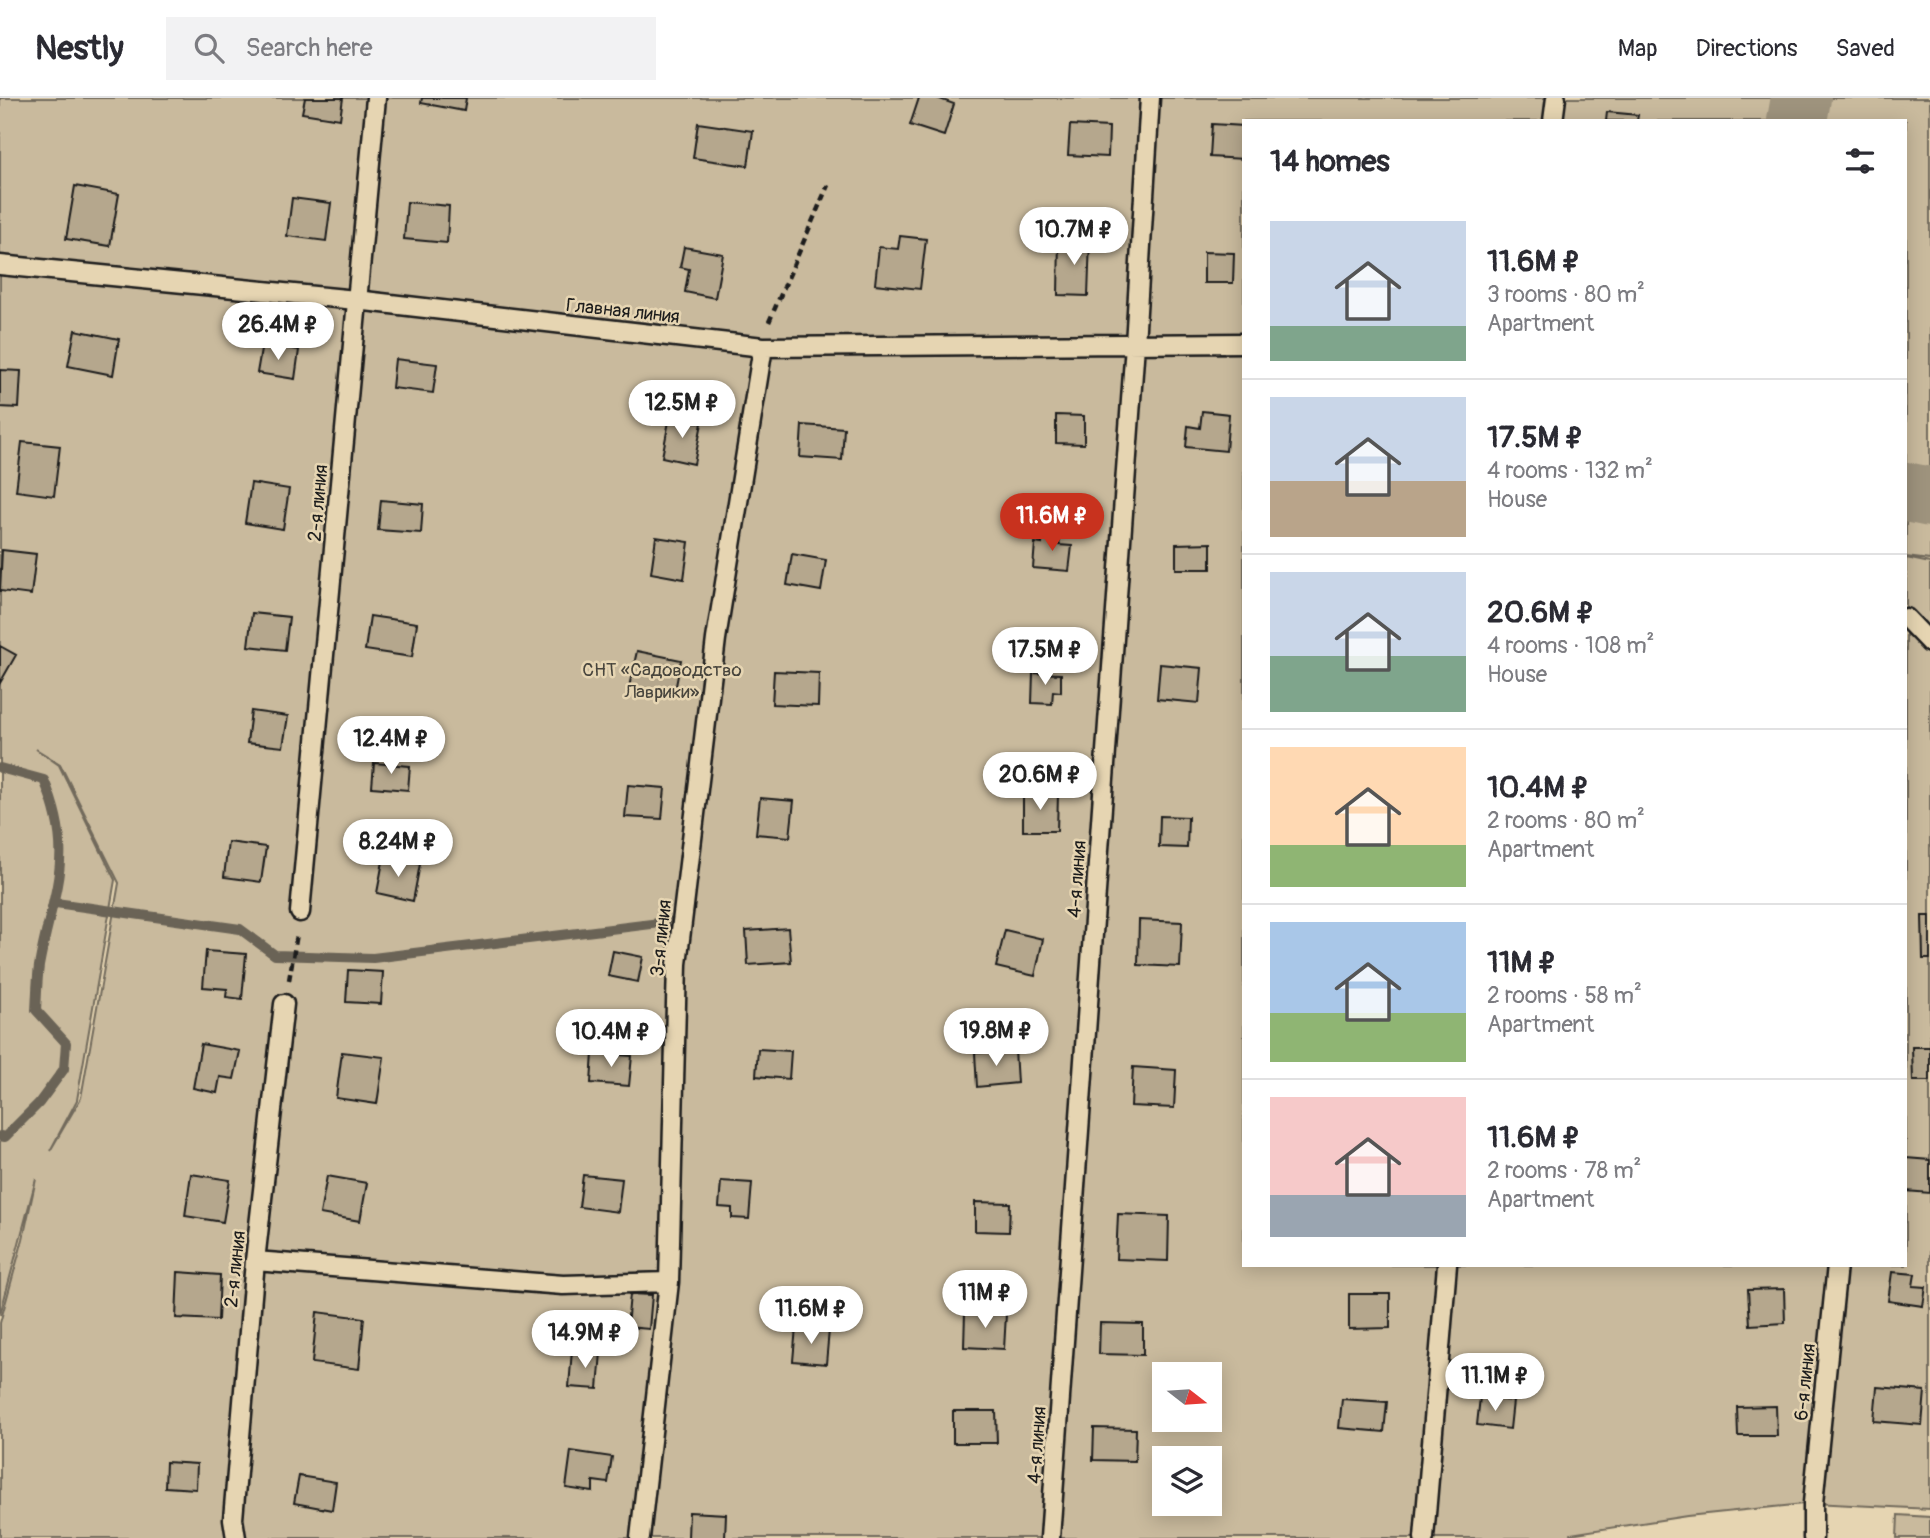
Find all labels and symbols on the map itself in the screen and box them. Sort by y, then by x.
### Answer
pin: 10.7M ₽ [1009,208,1139,267]
street label: Главная линия [565,293,681,329]
pin: 26.4M ₽ [213,302,343,362]
pin: 12.5M ₽ [617,380,747,440]
street label: 2-я линия [303,464,333,543]
pin: 11.6M ₽ [987,494,1117,553]
pin: 17.5M ₽ [980,628,1110,687]
park label: СНТ «Садоводство Лаврики» [582,658,742,704]
pin: 12.4M ₽ [326,716,456,776]
pin: 20.6M ₽ [975,752,1105,812]
pin: 8.24M ₽ [333,820,463,879]
street label: 4-я линия [1062,840,1092,919]
street label: 3-я линия [645,898,677,978]
pin: 19.8M ₽ [931,1009,1061,1068]
pin: 10.4M ₽ [546,1010,676,1069]
street label: 2-я линия [219,1229,251,1309]
pin: 11M ₽ [936,1270,1034,1330]
pin: 11.6M ₽ [746,1286,876,1346]
pin: 14.9M ₽ [520,1310,650,1370]
street label: 6-я линия [1789,1342,1821,1422]
pin: 11.1M ₽ [1430,1354,1560,1413]
north arrow [1152,1362,1222,1432]
street label: 4-я линия [1022,1406,1052,1485]

